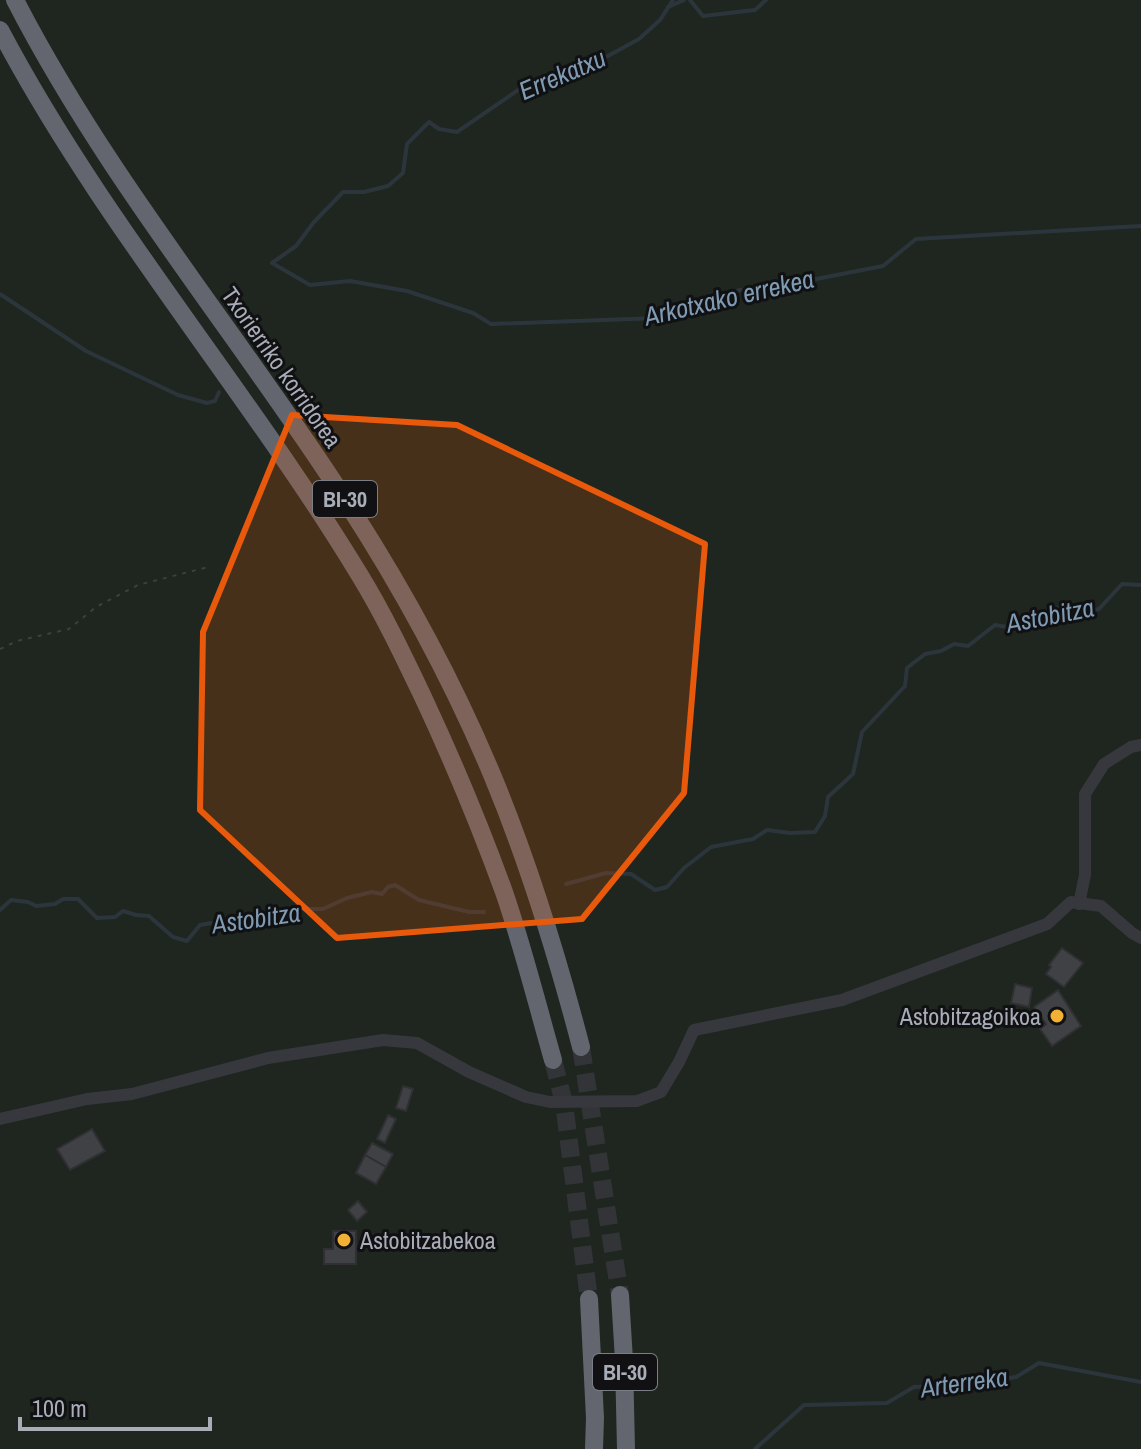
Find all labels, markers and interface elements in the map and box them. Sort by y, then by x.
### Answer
water label: Errekatxu [513,40,611,108]
water label: Arkotxako errekea [640,260,817,334]
street label: Txorierriko korridorea [215,280,349,454]
road number: BI-30 [313,481,377,517]
water label: Astobitza [1002,589,1097,641]
water label: Astobitza [209,894,303,942]
place label: Astobitzagoikoa [899,1000,1041,1032]
marker: Astobitzagoikoa [1048,1007,1066,1025]
place label: Astobitzabekoa [359,1224,496,1256]
marker: Astobitzabekoa [335,1231,353,1249]
road number: BI-30 [593,1354,657,1390]
water label: Arterreka [917,1359,1010,1406]
scale bar [20,1381,210,1431]
text: 100 m [32,1392,87,1424]

